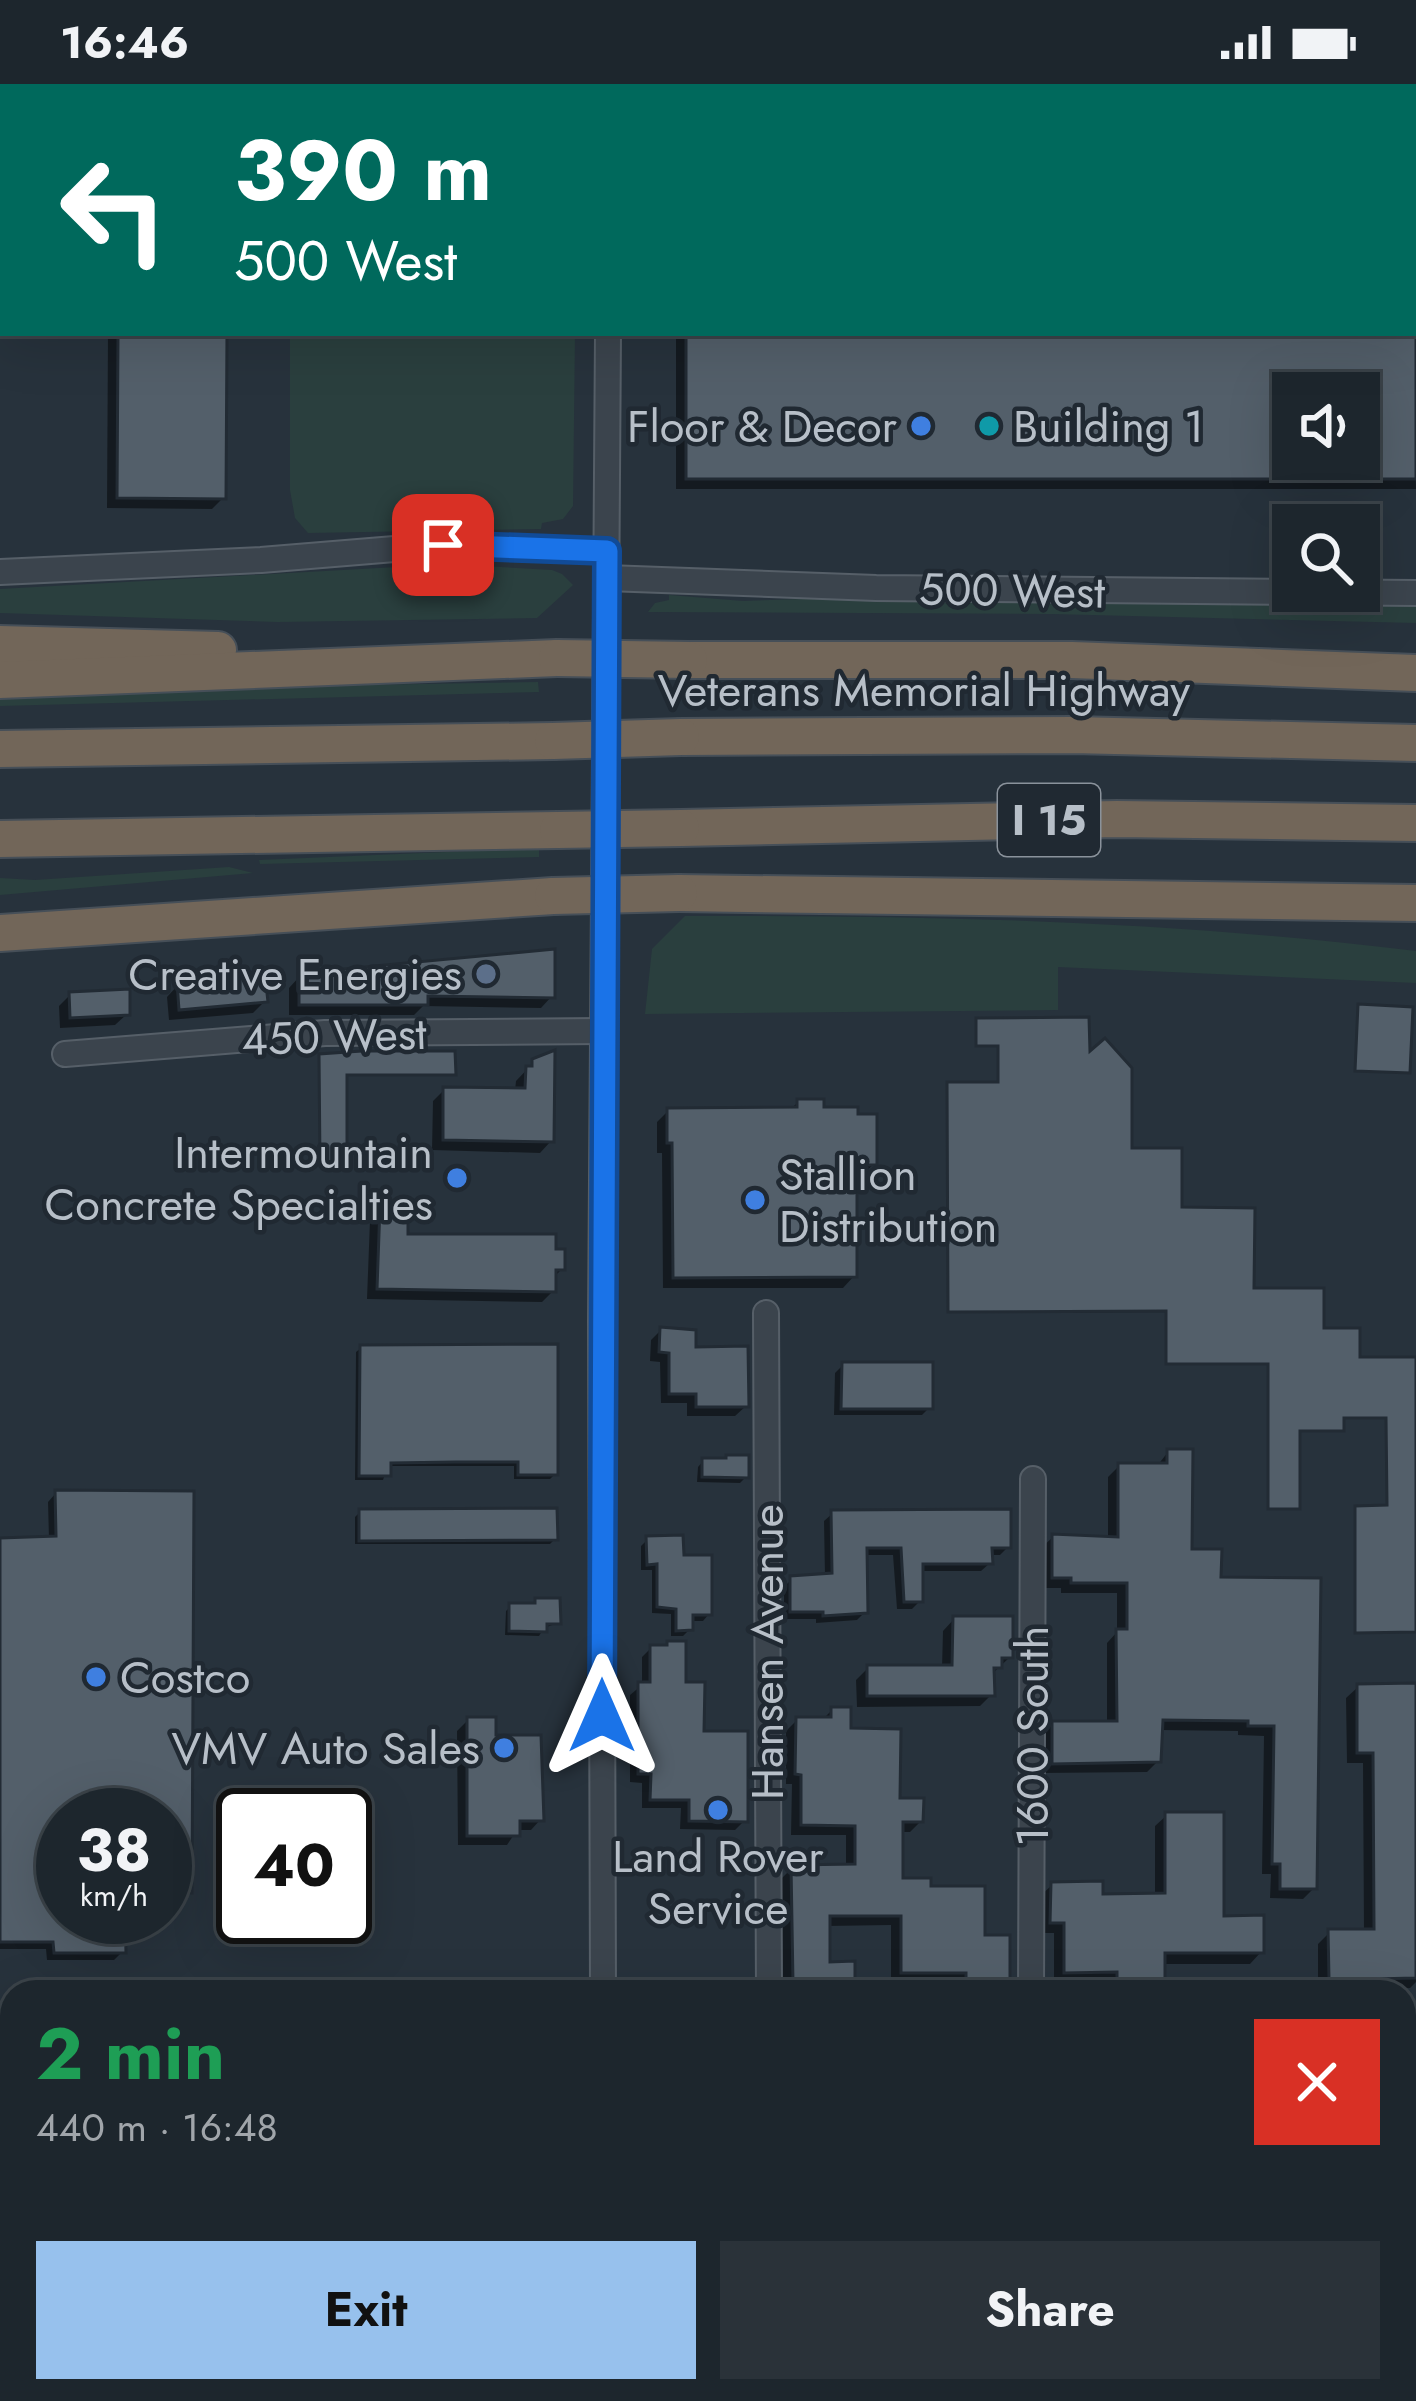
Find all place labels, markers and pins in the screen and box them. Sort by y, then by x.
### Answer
place label: Floor & Decor [627,394,898,459]
place label: Building 1 [1013,394,1204,459]
marker: Floor & Decor [908,413,934,439]
marker: Building 1 [976,413,1002,439]
pin [392,494,494,596]
place label: Creative Energies [128,942,462,1007]
marker: Creative Energies [473,961,499,987]
place label: Intermountain Concrete Specialties [45,1120,433,1237]
place label: Stallion Distribution [779,1142,997,1259]
marker: Intermountain Concrete Specialties [444,1165,470,1191]
marker: Stallion Distribution [742,1187,768,1213]
place label: Costco [120,1645,250,1710]
marker: Costco [83,1664,109,1690]
place label: VMV Auto Sales [171,1716,480,1781]
marker: VMV Auto Sales [491,1735,517,1761]
marker: Land Rover Service [705,1797,731,1823]
place label: Land Rover Service [612,1824,824,1941]

